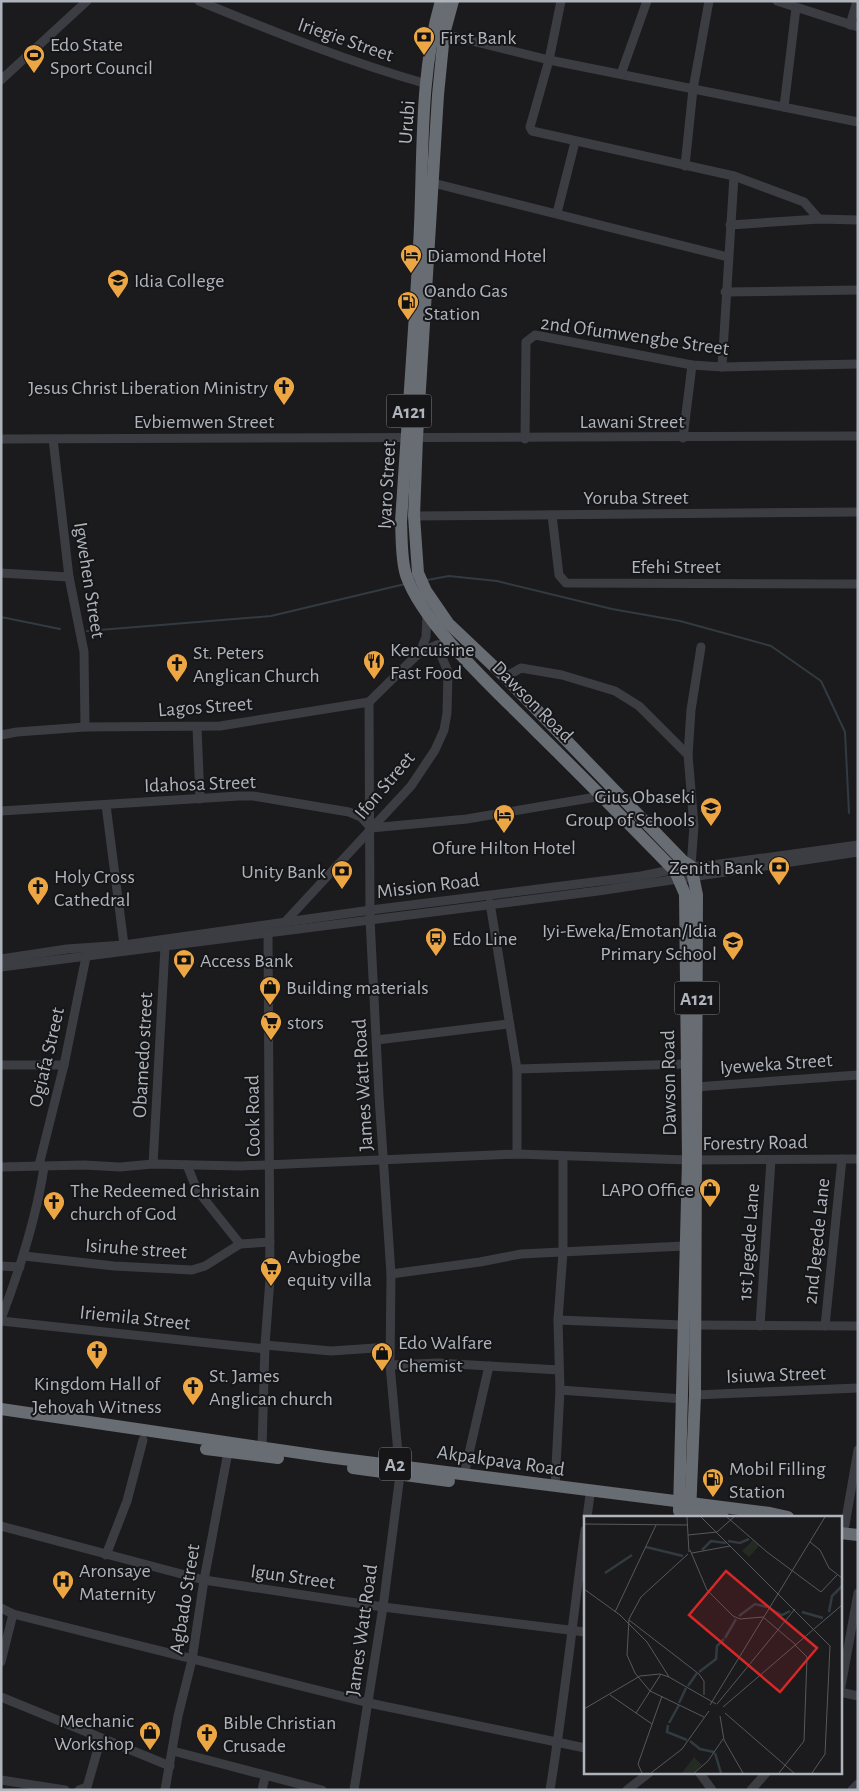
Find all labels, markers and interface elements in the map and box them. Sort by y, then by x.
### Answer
street label: Iriegie Street [295,14,397,66]
bank icon: First Bank [412,25,436,56]
place label: First Bank [440,28,516,48]
place label: Edo State Sport Council [50,35,153,78]
sports icon: Edo State Sport Council [22,43,46,74]
street label: Urubi [395,99,419,145]
hotel icon: Diamond Hotel [399,243,423,274]
place label: Diamond Hotel [427,246,547,266]
school or university icon: Idia College [106,268,130,299]
place label: Idia College [134,271,224,291]
place label: Oando Gas Station [424,281,508,324]
fuel station icon: Oando Gas Station [396,290,420,321]
street label: 2nd Ofumwengbe Street [539,313,731,359]
church icon: Jesus Christ Liberation Ministry [272,375,296,406]
place label: Jesus Christ Liberation Ministry [28,378,268,398]
road number: A121 [386,394,432,428]
street label: Evbiemwen Street [134,412,275,432]
street label: Lawani Street [579,412,685,432]
street label: Iyaro Street [375,440,399,530]
street label: Yoruba Street [583,488,689,508]
street label: Igwehen Street [70,521,108,640]
street label: Efehi Street [631,557,722,577]
place label: Kencuisine Fast Food [390,640,475,683]
place label: St. Peters Anglican Church [193,643,320,686]
restaurant icon: Kencuisine Fast Food [362,649,386,680]
church icon: St. Peters Anglican Church [165,652,189,683]
street label: Dawson Road [488,657,577,746]
street label: Lagos Street [157,694,254,720]
street label: Ifon Street [351,748,419,823]
street label: Idahosa Street [144,772,257,796]
place label: Gius Obaseki Group of Schools [566,787,695,830]
school or university icon: Gius Obaseki Group of Schools [699,796,723,827]
hotel icon: Ofure Hilton Hotel [492,803,516,834]
place label: Ofure Hilton Hotel [432,838,576,858]
bank icon: Zenith Bank [767,855,791,886]
place label: Zenith Bank [669,858,763,878]
bank icon: Unity Bank [330,859,354,890]
place label: Unity Bank [241,862,326,882]
place label: Holy Cross Cathedral [54,867,135,910]
street label: Mission Road [376,870,481,902]
church icon: Holy Cross Cathedral [26,875,50,906]
place label: Iyi-Eweka/Emotan/Idia Primary School [542,921,717,964]
bus stop icon: Edo Line [424,926,448,957]
place label: Edo Line [452,929,517,949]
school or university icon: Iyi-Eweka/Emotan/Idia Primary School [721,930,745,961]
bank icon: Access Bank [172,948,196,979]
place label: Access Bank [200,951,293,971]
shop icon: Building materials [258,975,282,1006]
place label: Building materials [286,978,429,998]
road number: A121 [674,981,720,1014]
street label: Obamedo street [130,991,156,1118]
street label: Ogiafa Street [26,1005,68,1109]
supermarket icon: stors [259,1010,283,1041]
place label: stors [287,1013,324,1033]
street label: James Watt Road [350,1018,376,1152]
street label: Dawson Road [658,1030,680,1136]
street label: Iyeweka Street [719,1050,834,1078]
street label: Cook Road [242,1075,264,1157]
street label: Forestry Road [702,1132,808,1154]
shop icon: LAPO Office [698,1177,722,1208]
street label: 2nd Jegede Lane [800,1177,834,1305]
place label: LAPO Office [601,1180,694,1200]
place label: The Redeemed Christain church of God [70,1181,260,1224]
street label: 1st Jegede Lane [735,1183,763,1301]
church icon: The Redeemed Christain church of God [42,1190,66,1221]
street label: Isiruhe street [84,1235,188,1263]
place label: Avbiogbe equity villa [287,1247,372,1290]
supermarket icon: Avbiogbe equity villa [259,1256,283,1287]
street label: Iriemila Street [79,1302,192,1334]
place label: Edo Walfare Chemist [398,1333,492,1376]
church icon: Kingdom Hall of Jehovah Witness [85,1339,109,1370]
shop icon: Edo Walfare Chemist [370,1341,394,1372]
street label: Isiuwa Street [726,1363,827,1387]
place label: St. James Anglican church [209,1366,333,1409]
place label: Kingdom Hall of Jehovah Witness [32,1374,162,1417]
church icon: St. James Anglican church [181,1375,205,1406]
street label: Akpakpava Road [436,1442,566,1480]
road number: A2 [379,1448,411,1480]
place label: Mobil Filling Station [729,1459,826,1502]
fuel station icon: Mobil Filling Station [701,1467,725,1498]
inset map [584,1516,842,1774]
street label: Agbado Street [166,1542,204,1656]
place label: Aronsaye Maternity [79,1561,156,1604]
street label: Igun Street [249,1561,337,1593]
street label: James Watt Road [343,1563,381,1697]
hospital icon: Aronsaye Maternity [51,1569,75,1600]
place label: Mechanic Workshop [54,1711,134,1754]
place label: Bible Christian Crusade [223,1713,336,1756]
shop icon: Mechanic Workshop [138,1720,162,1751]
church icon: Bible Christian Crusade [195,1722,219,1753]

